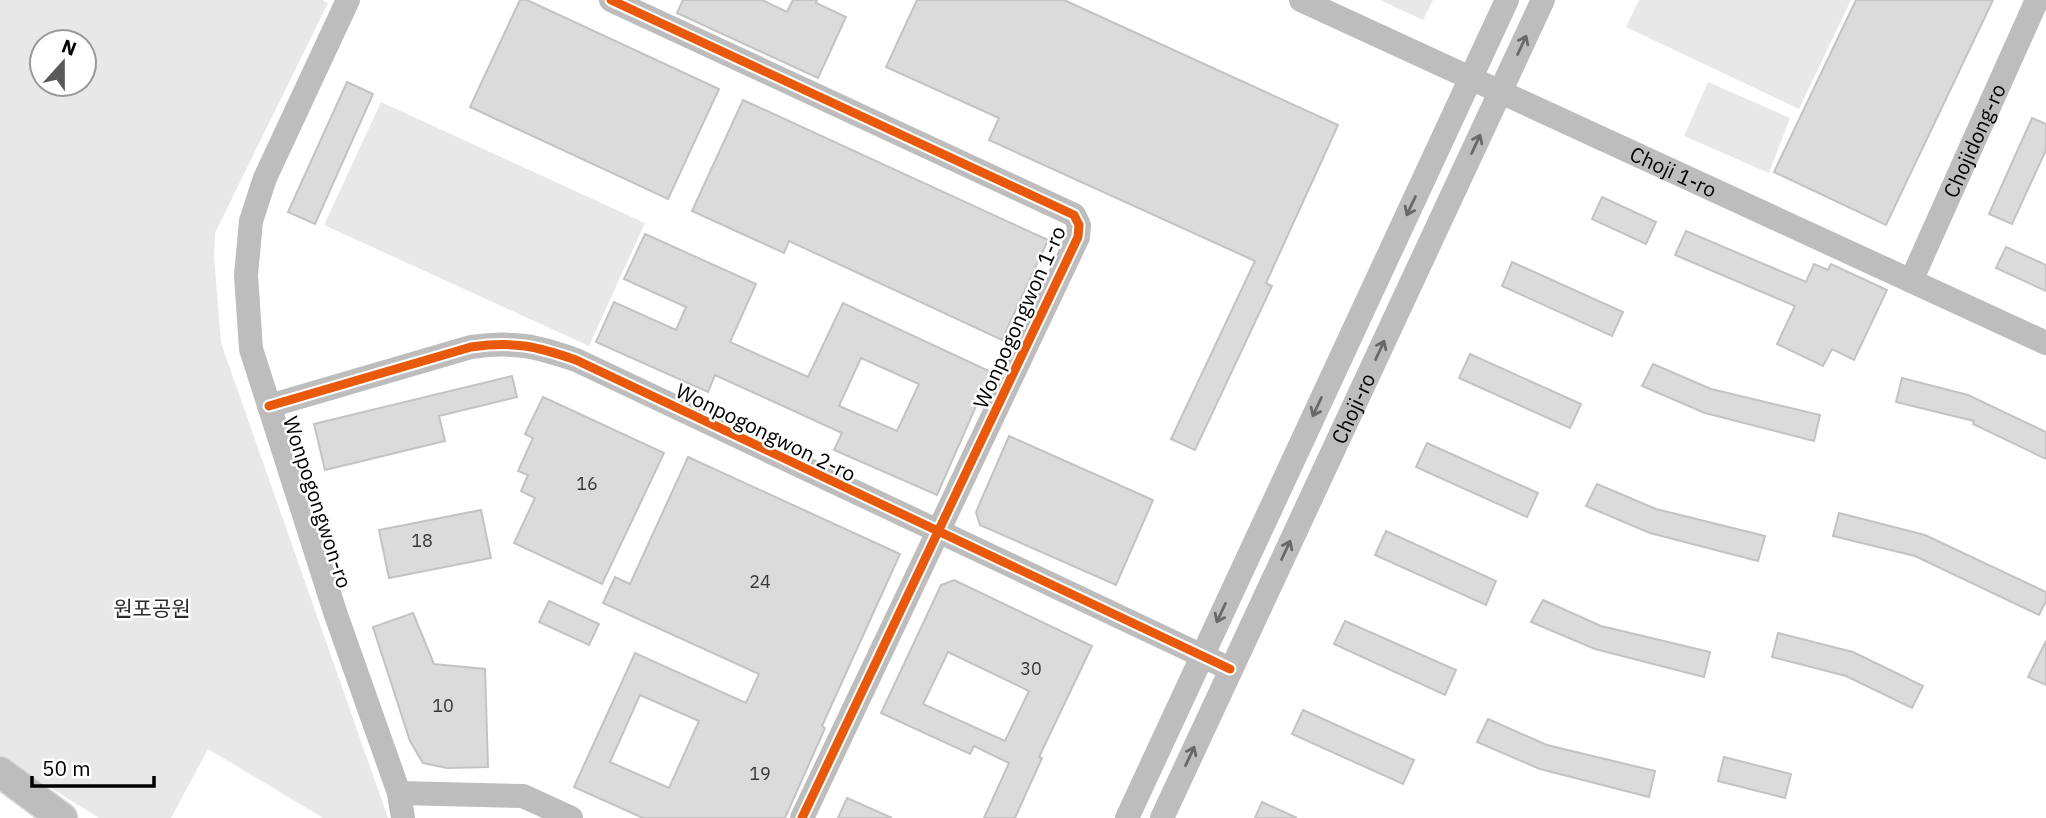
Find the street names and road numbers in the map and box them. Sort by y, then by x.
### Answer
street label: Chojidong-ro [1936,79,2012,202]
street label: Choji 1-ro [1626,139,1721,204]
street label: Wonpogongwon 1-ro [966,221,1072,413]
street label: Choji-ro [1324,368,1381,448]
street label: Wonpogongwon 2-ro [671,376,861,488]
street label: Wonpogongwon-ro [277,412,359,592]

